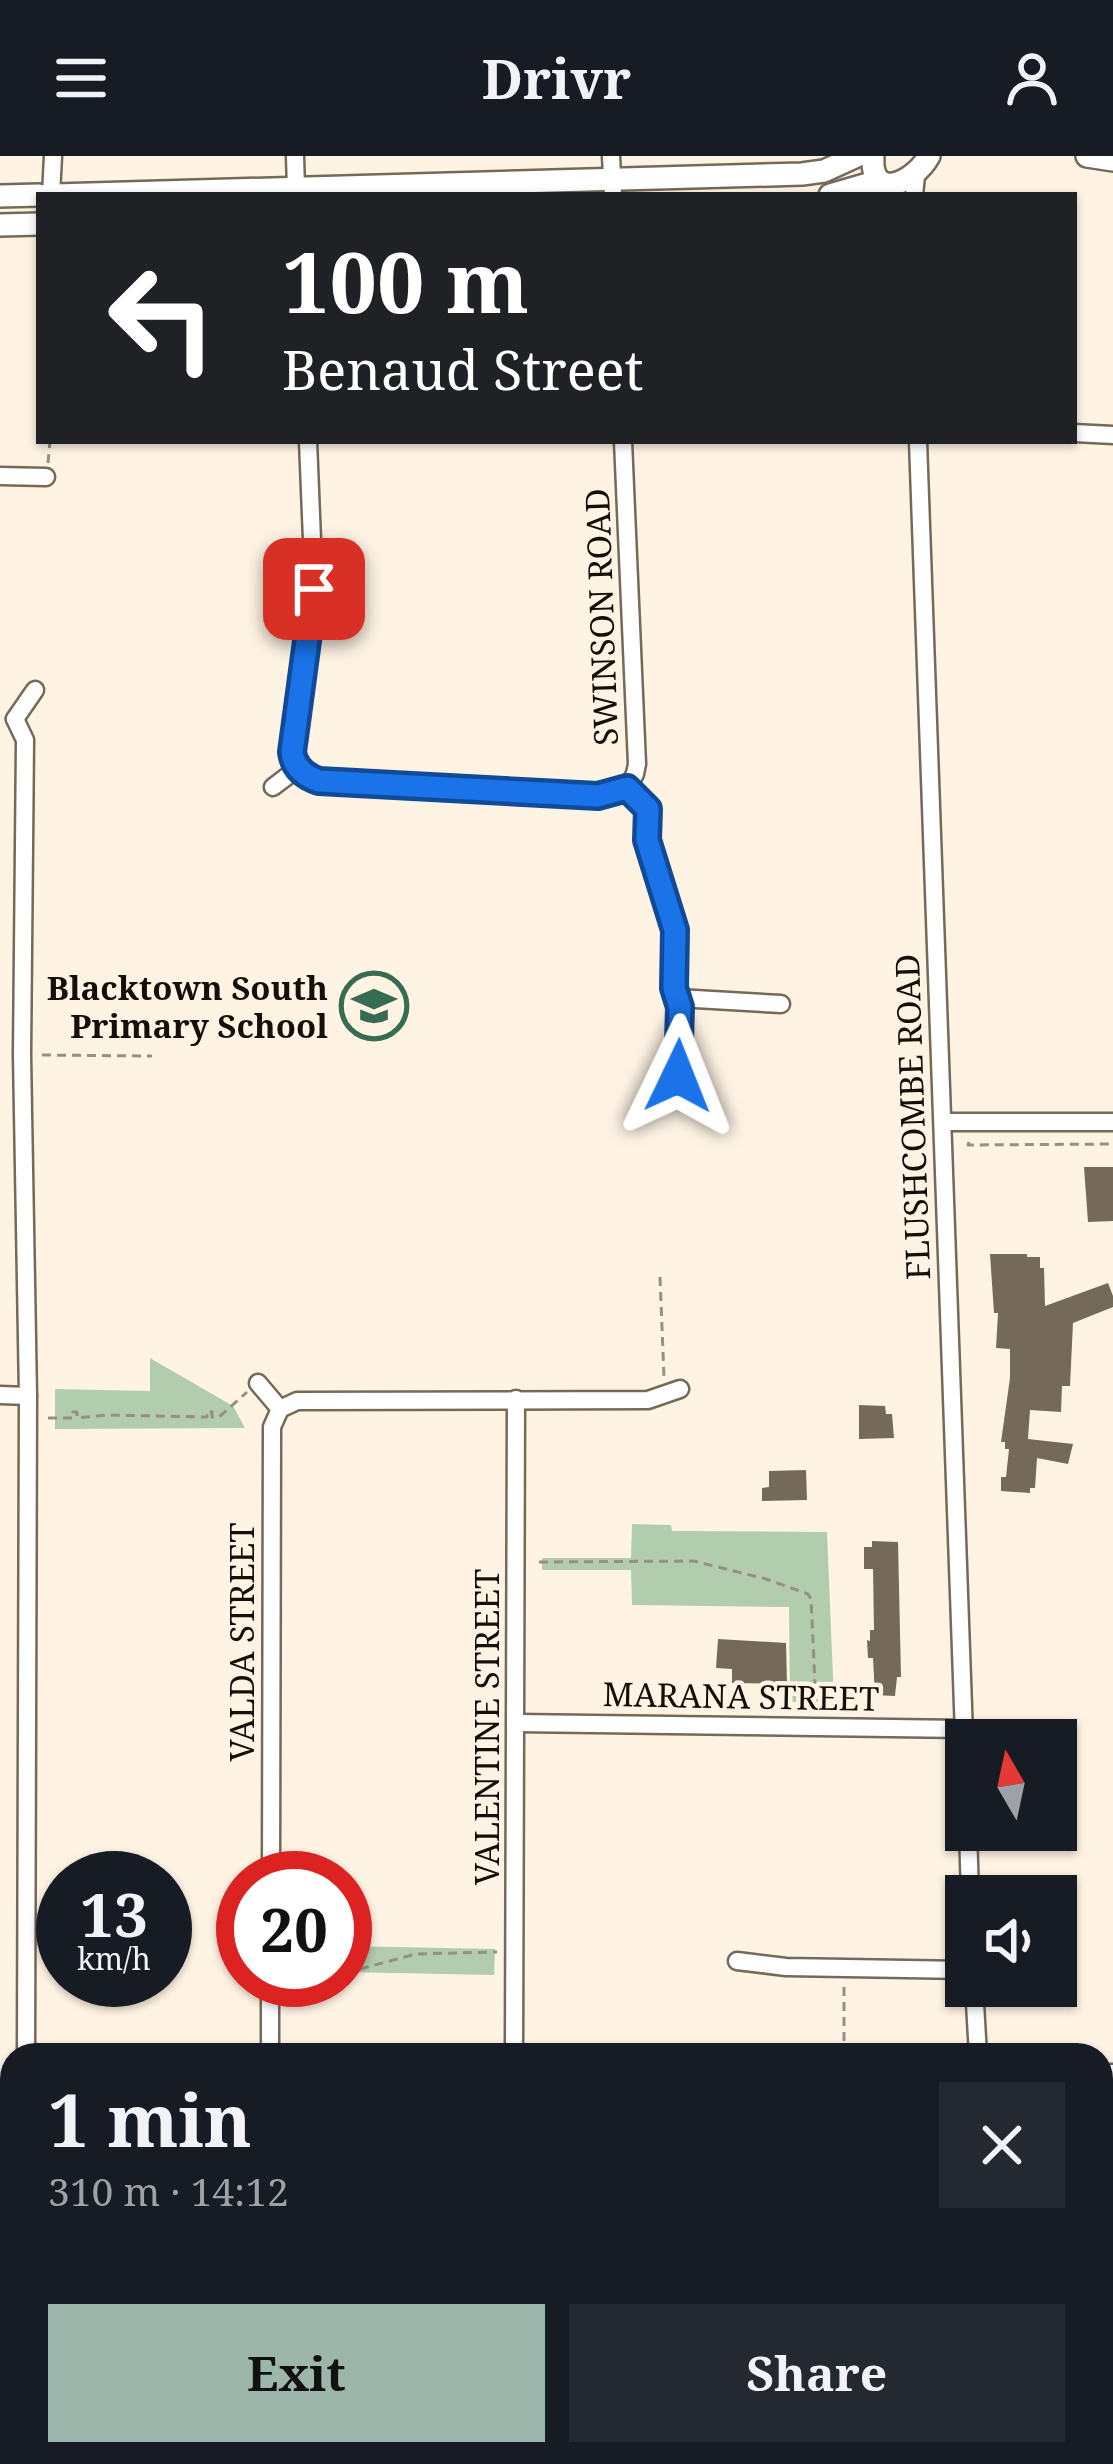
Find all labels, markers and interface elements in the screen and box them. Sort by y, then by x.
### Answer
text: Drivr [482,41,631,115]
icon: menu [48,45,114,111]
icon: person [999,45,1065,111]
text: 100 m [282,223,529,338]
icon: left [84,240,240,396]
text: Benaud Street [282,332,644,406]
street label: SWINSON ROAD [574,488,628,746]
pin [263,538,365,640]
icon: arrive [281,556,347,622]
street label: FLUSHCOMBE ROAD [884,953,940,1281]
place label: Blacktown South Primary School [47,965,328,1048]
school or university icon: Blacktown South Primary School [339,971,409,1041]
position arrow [615,1013,741,1139]
street label: VALDA STREET [219,1522,264,1762]
street label: VALENTINE STREET [464,1569,509,1885]
street label: MARANA STREET [602,1671,880,1721]
north arrow [945,1719,1077,1851]
map controls [945,1719,1077,2007]
speed limit sign: 20 [216,1851,372,2007]
text: 13 [80,1873,148,1955]
button: sound [945,1875,1077,2007]
text: km/h [77,1938,151,1979]
text: 1 min [48,2070,252,2168]
button: close [939,2082,1065,2208]
text: 310 m · 14:12 [48,2164,289,2217]
button: Exit [48,2304,545,2442]
button: Share [569,2304,1065,2442]

